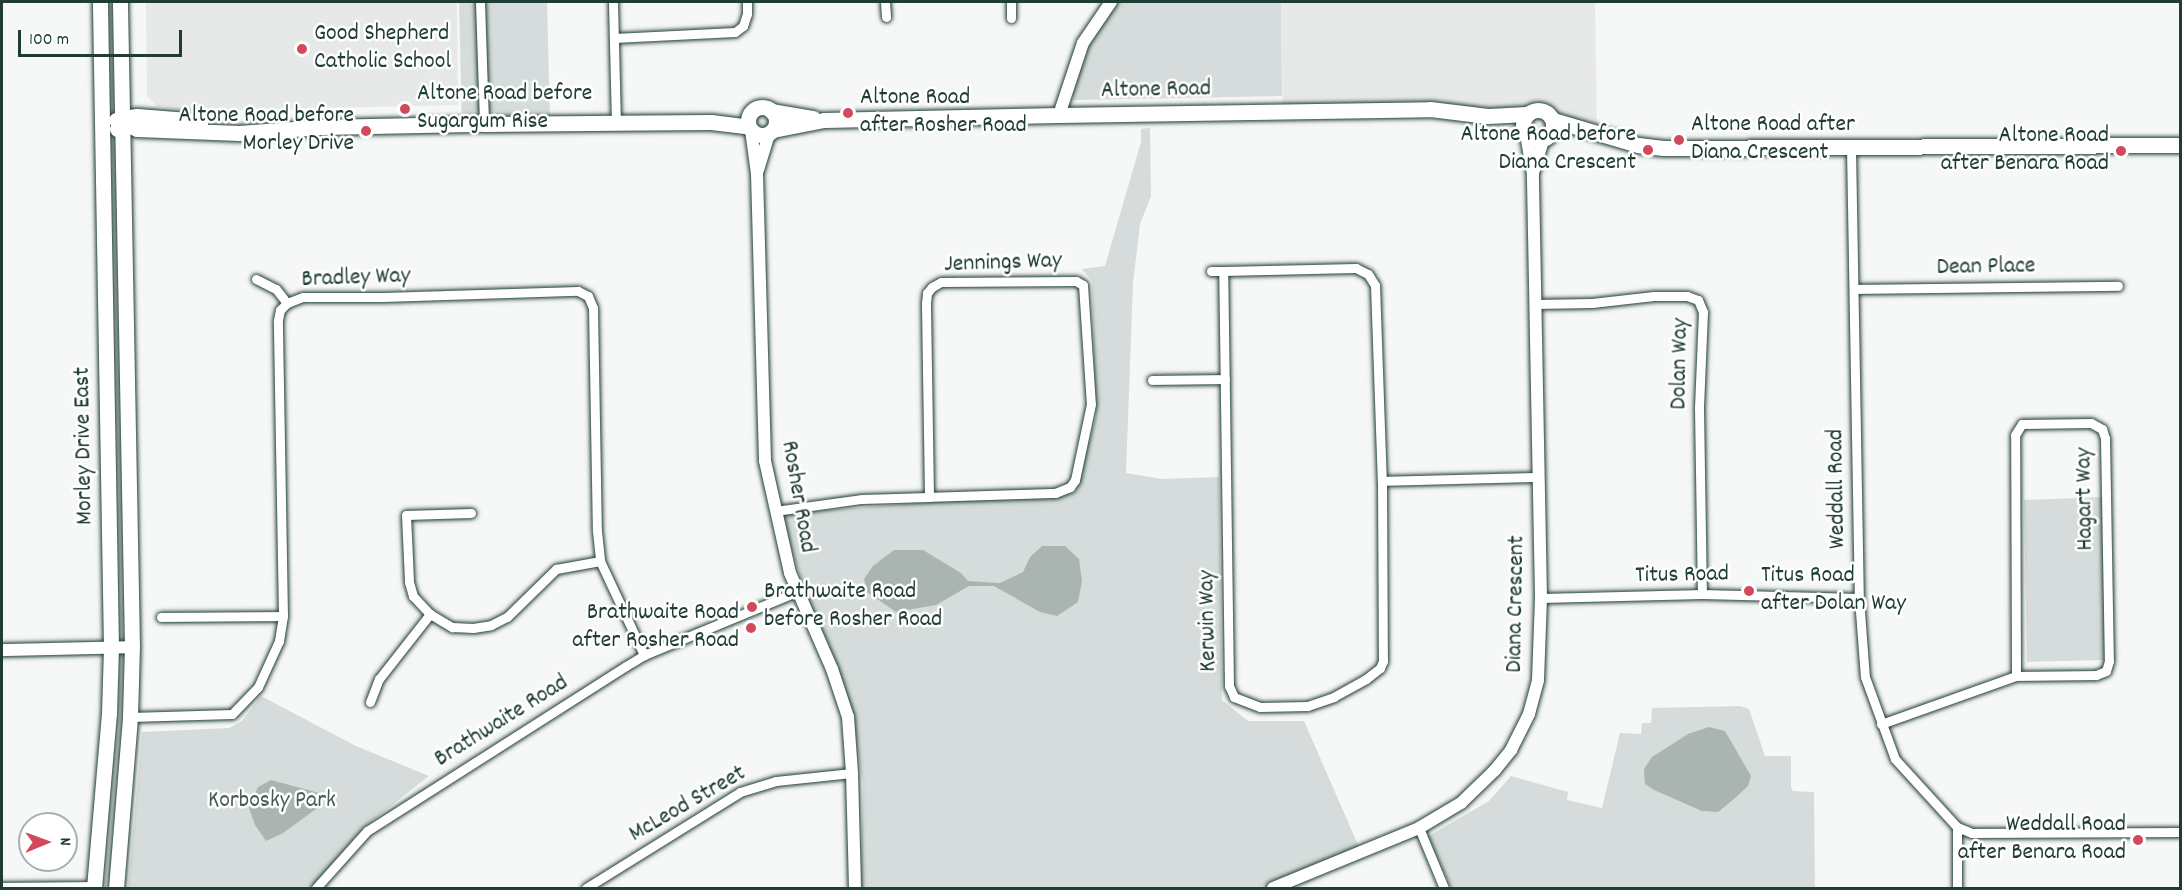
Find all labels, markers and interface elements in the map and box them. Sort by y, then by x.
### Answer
scale bar [21,18,184,56]
place label: Good Shepherd Catholic School [314,21,451,77]
text: 100 m [29,28,69,53]
marker: Good Shepherd Catholic School [295,42,309,56]
street label: Altone Road [1101,76,1211,106]
place label: Altone Road before Sugargum Rise [417,81,592,137]
place label: Altone Road after Rosher Road [860,85,1027,141]
marker: Altone Road before Sugargum Rise [398,102,412,116]
place label: Altone Road before Morley Drive [179,103,354,159]
marker: Altone Road after Rosher Road [841,106,855,120]
place label: Altone Road after Diana Crescent [1691,112,1855,168]
place label: Altone Road before Diana Crescent [1461,122,1636,178]
place label: Altone Road after Benara Road [1941,123,2109,179]
marker: Altone Road before Morley Drive [359,124,373,138]
marker: Altone Road after Diana Crescent [1672,133,1686,147]
marker: Altone Road before Diana Crescent [1641,143,1655,157]
marker: Altone Road after Benara Road [2114,144,2128,158]
street label: Jennings Way [944,248,1062,280]
street label: Dean Place [1936,253,2036,283]
street label: Bradley Way [301,263,411,295]
street label: Dolan Way [1666,318,1696,410]
street label: Morley Drive East [69,367,101,525]
street label: Weddall Road [1823,429,1853,549]
street label: Rosher Road [773,439,821,555]
street label: Hagart Way [2071,447,2101,551]
street label: Diana Crescent [1501,535,1533,673]
street label: Titus Road [1635,561,1729,591]
place label: Titus Road after Dolan Way [1761,563,1906,619]
street label: Kerwin Way [1194,570,1224,672]
place label: Brathwaite Road before Rosher Road [764,579,942,635]
marker: Titus Road after Dolan Way [1742,584,1756,598]
place label: Brathwaite Road after Rosher Road [572,600,739,656]
marker: Brathwaite Road before Rosher Road [745,600,759,614]
marker: Brathwaite Road after Rosher Road [744,621,758,635]
street label: Brathwaite Road [430,669,574,775]
street label: McLeod Street [625,760,751,850]
park label: Korbosky Park [208,788,336,816]
north arrow [18,812,78,872]
place label: Weddall Road after Benara Road [1958,812,2126,868]
marker: Weddall Road after Benara Road [2131,833,2145,847]
text: N [53,838,76,846]

